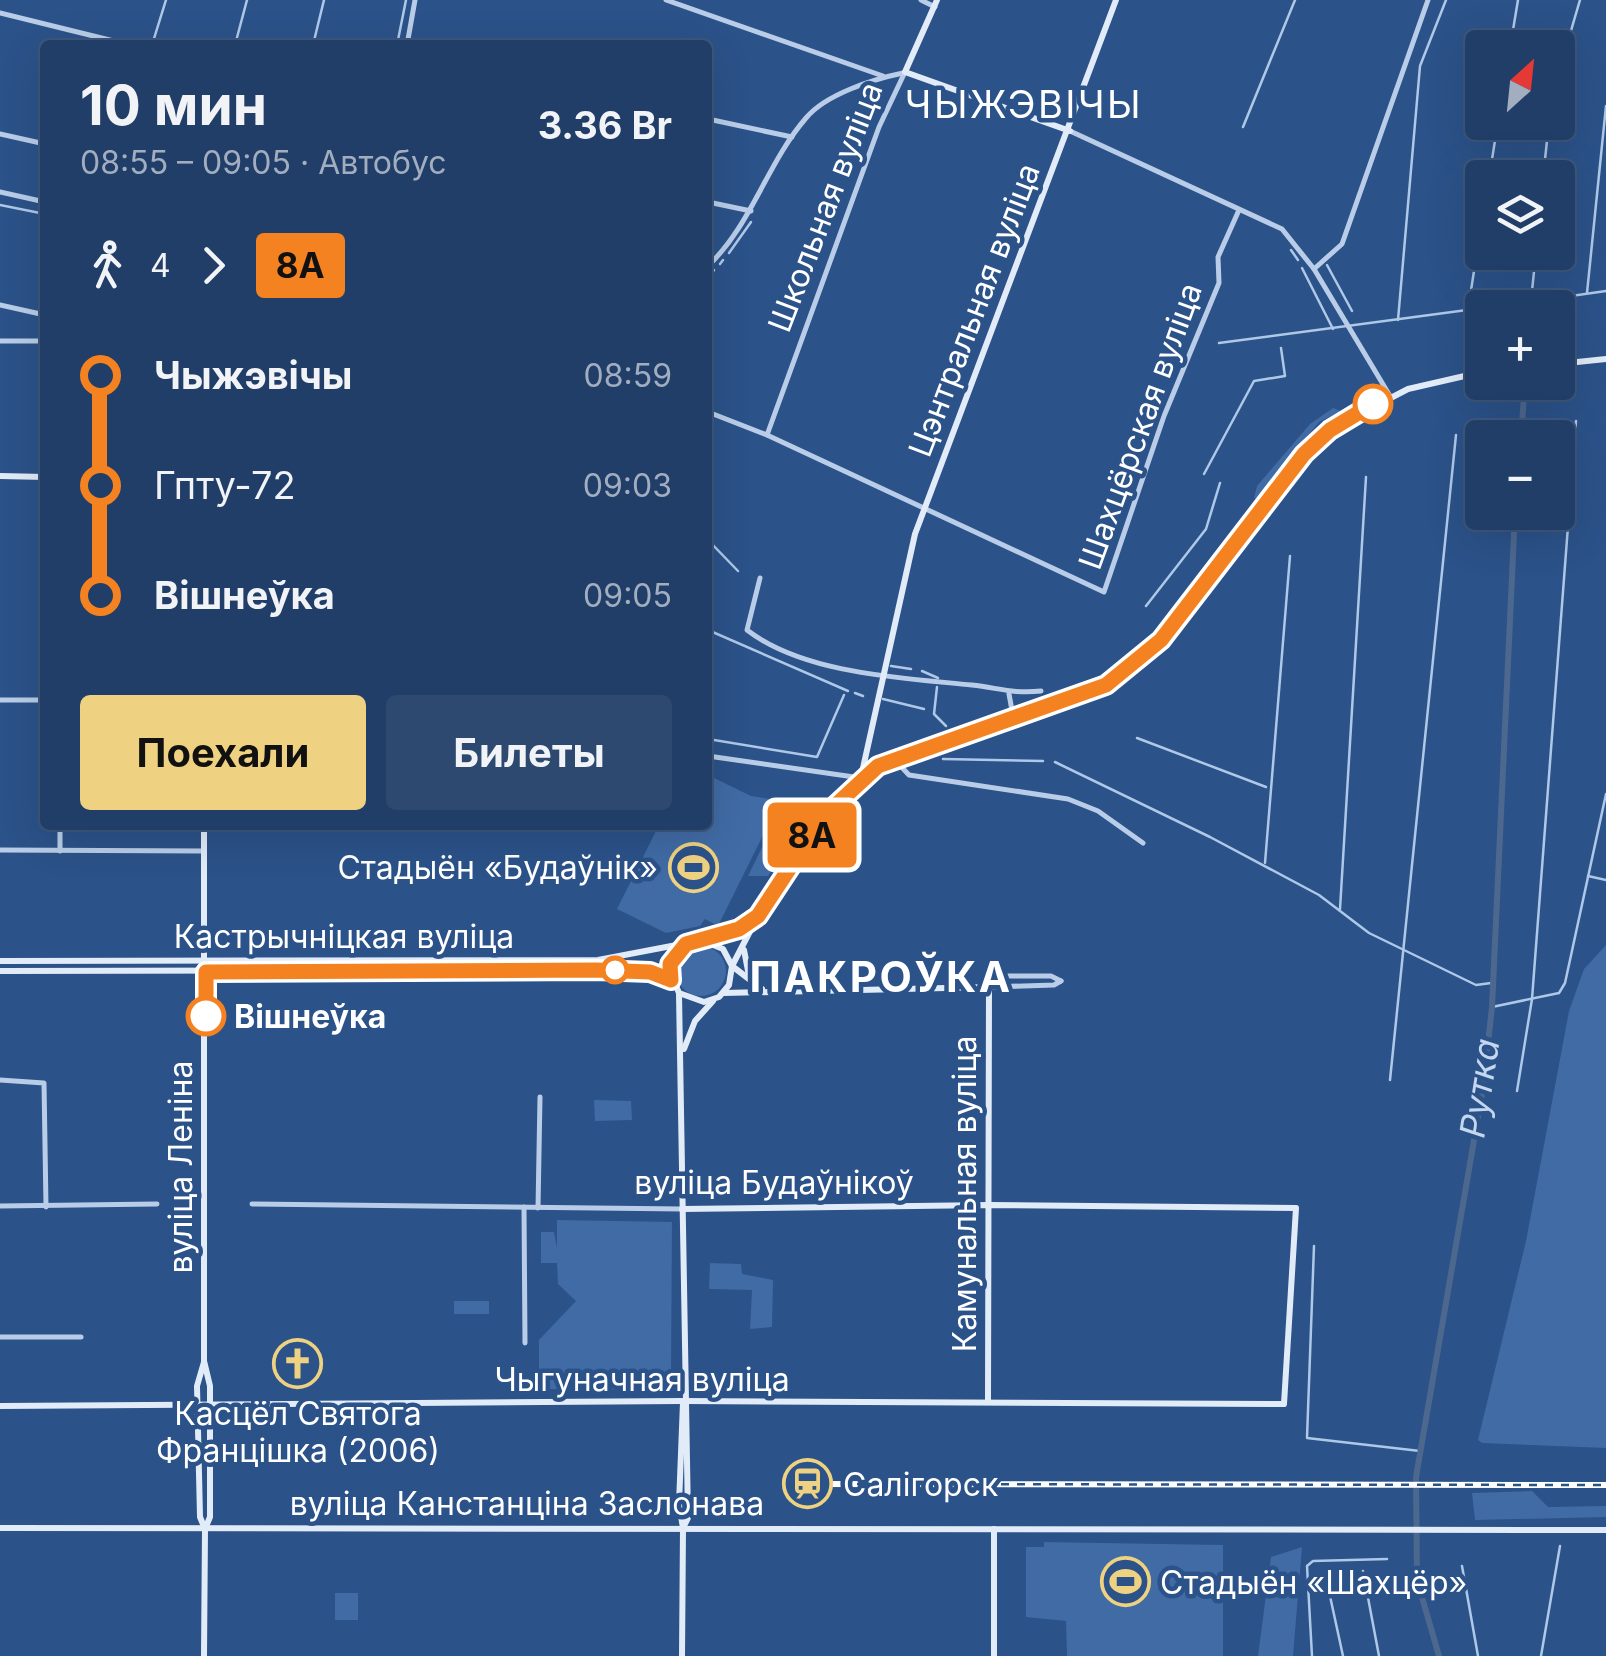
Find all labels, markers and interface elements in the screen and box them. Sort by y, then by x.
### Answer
north arrow [1465,30,1575,140]
map controls [1465,30,1575,530]
text: 10 мин [80,72,267,138]
street label: Школьная вуліца [759,77,891,337]
district label: ЧЫЖЭВІЧЫ [905,81,1143,127]
text: 3.36 Br [538,102,672,148]
text: 08:55 – 09:05 · Автобус [80,143,447,182]
street label: Цэнтральная вуліца [900,158,1048,462]
button: layers [1465,160,1575,270]
icon: walk [80,238,135,293]
icon: forward [186,238,241,293]
text: 8А [276,244,325,286]
text: 4 [150,246,171,285]
street label: Шахцёрская вуліца [1070,278,1210,574]
button: + [1465,290,1575,400]
text: Чыжэвічы [154,352,352,398]
text: 08:59 [584,356,672,395]
unlabelled marker [1354,385,1392,423]
button: − [1465,420,1575,530]
text: Гпту-72 [154,462,296,508]
text: 09:03 [583,466,672,505]
text: Вішнеўка [154,572,335,618]
text: 09:05 [583,576,672,615]
button: Поехали [80,695,366,810]
button: Билеты [386,695,672,810]
line badge: 8А [767,802,857,868]
text: 8А [788,814,836,856]
sports icon: Стадыён «Будаўнік» [667,841,719,893]
place label: Стадыён «Будаўнік» [337,848,658,887]
street label: Кастрычніцкая вуліца [174,917,514,956]
district label: ПАКРОЎКА [749,951,1013,1002]
unlabelled marker [602,957,628,983]
marker: Вішнеўка [187,997,225,1035]
place label: Вішнеўка [234,997,386,1036]
water label: Рутка [1450,1035,1508,1141]
street label: Камунальная вуліца [945,1036,984,1352]
street label: вуліца Леніна [161,1061,200,1274]
street label: вуліца Будаўнікоў [634,1163,914,1202]
church icon: Касцёл Святога Францішка (2006) [272,1337,324,1389]
street label: Чыгуначная вуліца [494,1360,790,1399]
place label: Касцёл Святога Францішка (2006) [156,1394,440,1470]
station icon: Салігорск [782,1458,834,1510]
place label: Салігорск [843,1465,998,1504]
street label: вуліца Канстанціна Заслонава [290,1484,764,1523]
sports icon: Стадыён «Шахцёр» [1099,1556,1151,1608]
place label: Стадыён «Шахцёр» [1160,1563,1467,1602]

